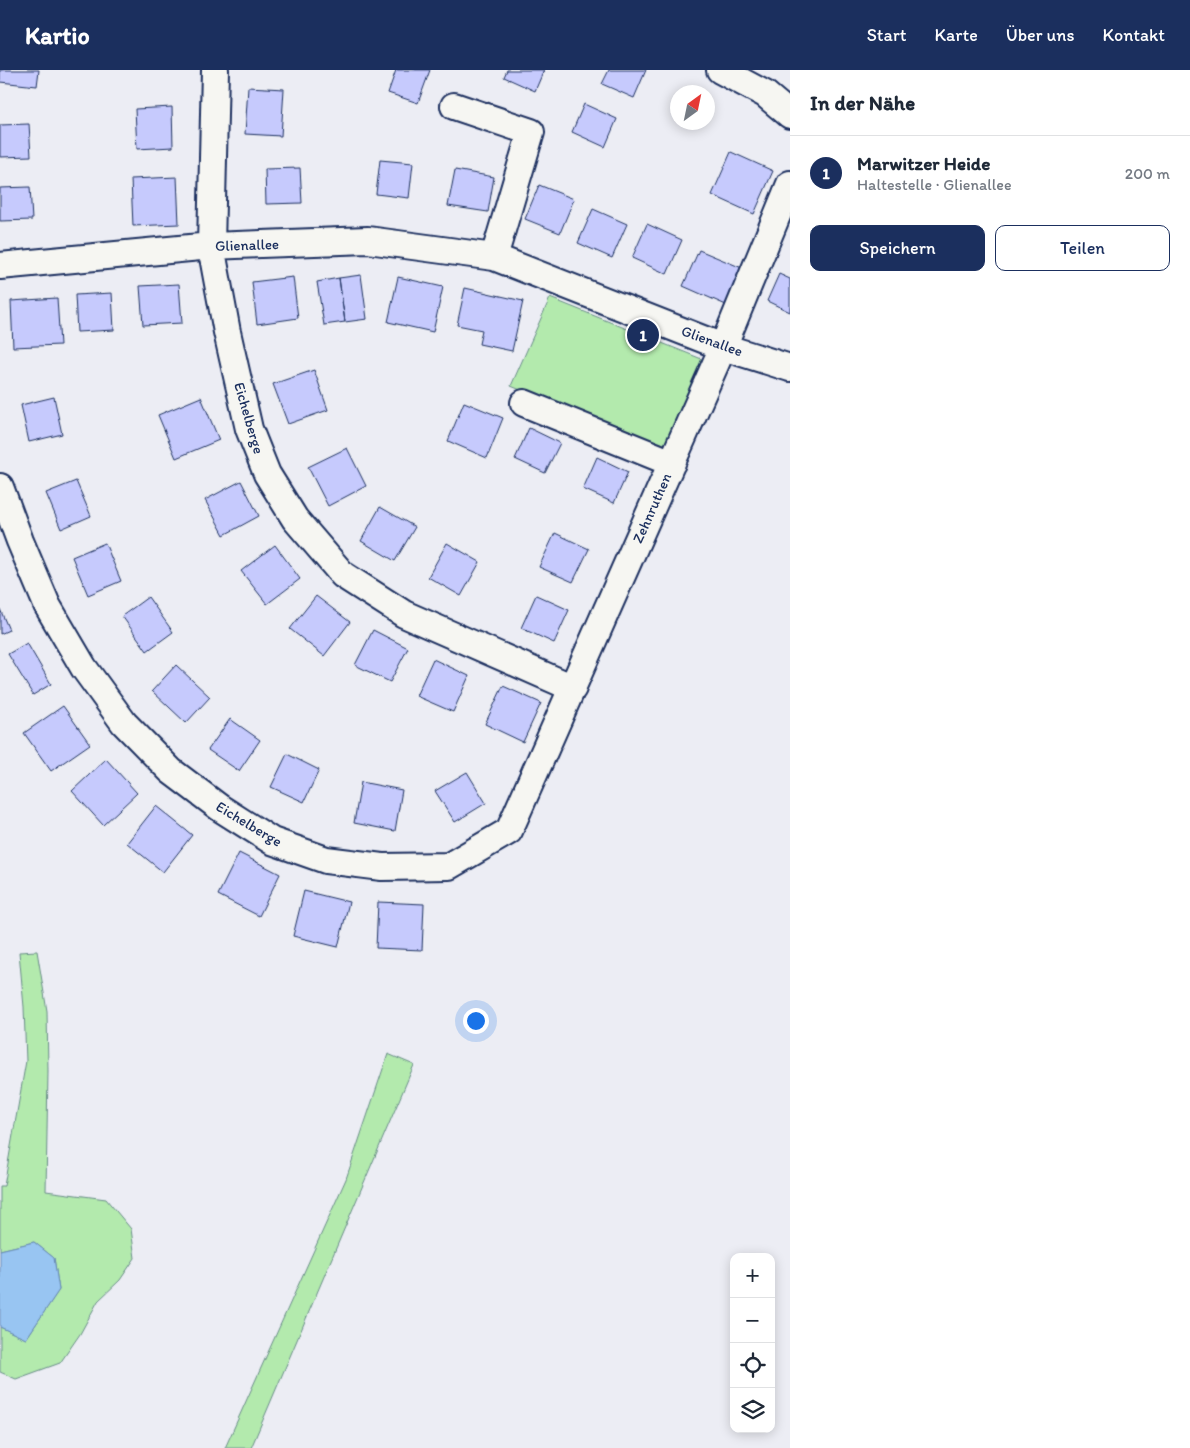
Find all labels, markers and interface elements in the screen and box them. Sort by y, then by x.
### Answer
text: Kartio [25,21,90,50]
text: Start [867,24,906,46]
text: Karte [934,24,978,46]
text: Über uns [1006,24,1075,46]
text: Kontakt [1103,24,1165,46]
north arrow [670,85,715,130]
text: In der Nähe [810,90,915,115]
text: Marwitzer Heide [857,152,990,175]
text: 1 [822,164,830,183]
text: 200 m [1125,164,1170,183]
text: Haltestelle · Glienallee [857,175,1012,194]
button: Speichern [810,225,985,271]
button: Teilen [995,225,1170,271]
street label: Glienallee [215,235,279,255]
pin: 1 [627,316,659,354]
street label: Glienallee [679,322,745,360]
street label: Eichelberge [230,380,268,456]
street label: Zehnruthen [629,470,676,546]
street label: Eichelberge [213,797,285,851]
your location [463,1008,489,1034]
map controls [730,1253,775,1433]
button: + [730,1253,775,1298]
button: − [730,1298,775,1343]
button: locate [730,1343,775,1388]
button: layers [730,1388,775,1433]

